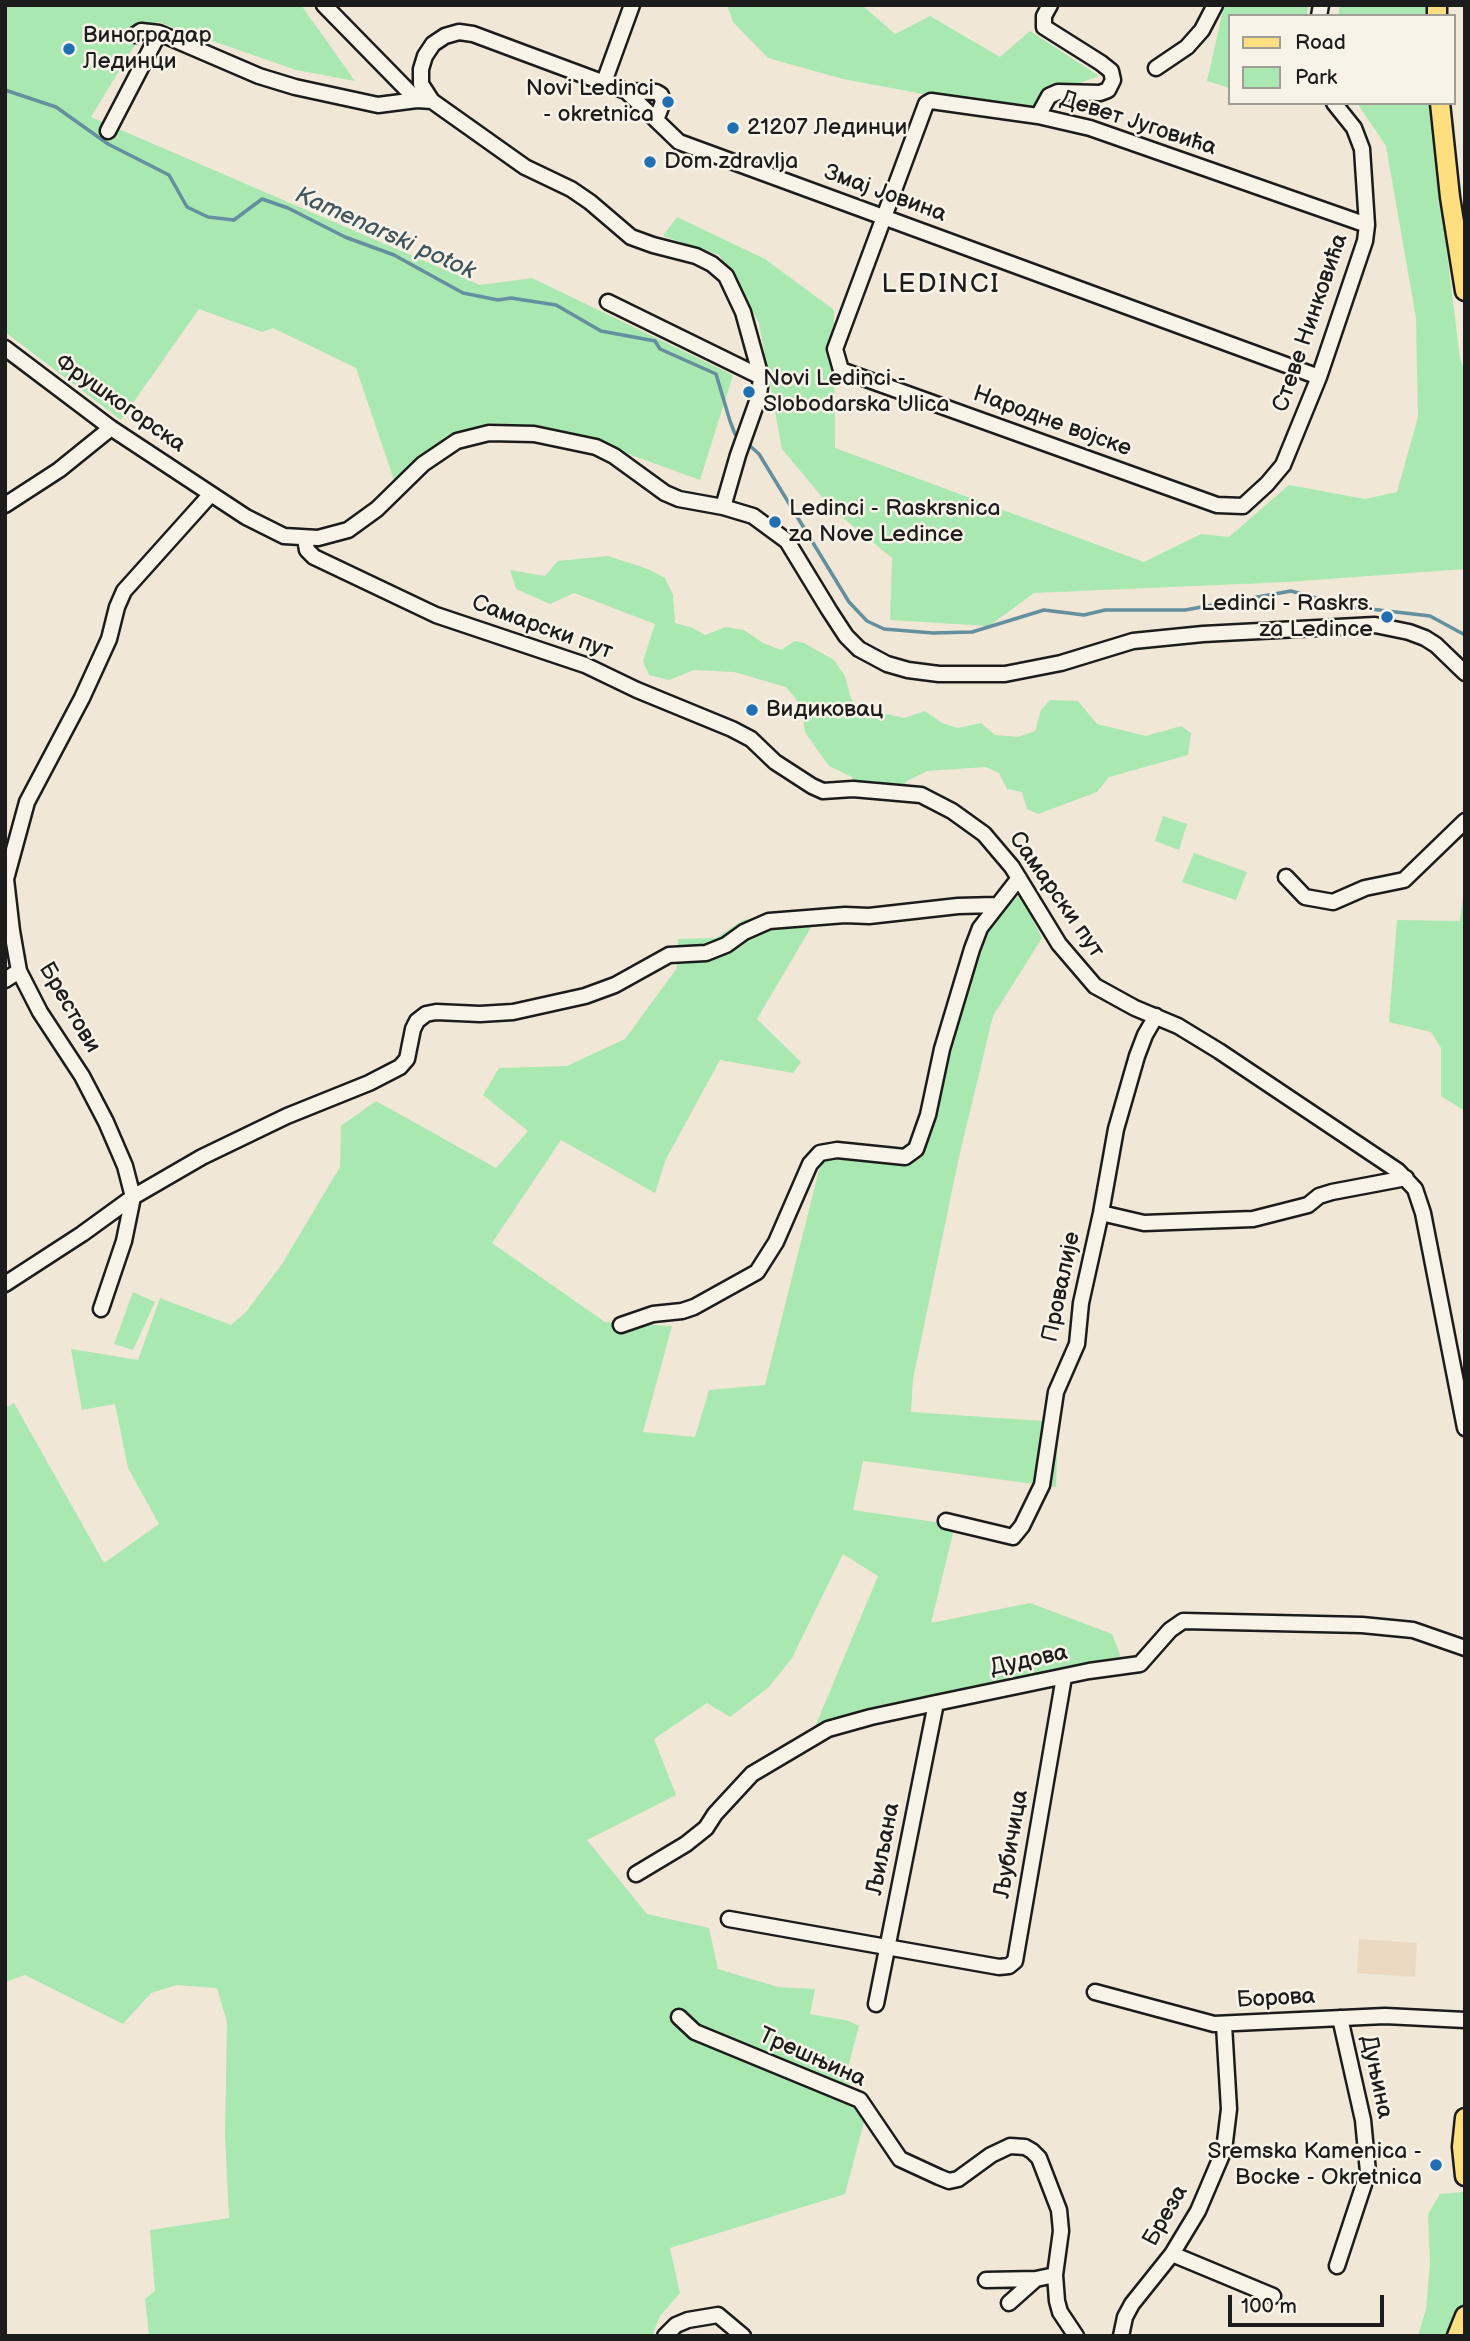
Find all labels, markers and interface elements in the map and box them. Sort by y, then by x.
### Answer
legend [1228,14,1456,105]
place label: Виноградар Лединци [83,22,212,76]
text: Road [1295,30,1346,55]
marker: Виноградар Лединци [61,41,77,57]
text: Park [1295,65,1337,90]
place label: Novi Ledinci - okretnica [526,75,654,129]
street label: Девет Југовића [1056,86,1220,162]
marker: Novi Ledinci - okretnica [660,94,676,110]
place label: 21207 Лединци [747,114,907,142]
marker: 21207 Лединци [725,120,741,136]
place label: Dom zdravlja [664,148,798,176]
marker: Dom zdravlja [642,154,658,170]
street label: Змај Јовина [820,159,950,229]
water label: Kamenarski potok [290,181,480,287]
street label: Стеве Нинковића [1268,230,1354,416]
district label: LEDINCI [882,269,1000,301]
street label: Фрушкогорска [49,349,191,459]
place label: Novi Ledinci - Slobodarska Ulica [763,365,950,419]
street label: Народне војске [969,381,1135,463]
marker: Novi Ledinci - Slobodarska Ulica [741,384,757,400]
place label: Ledinci - Raskrsnica za Nove Ledince [789,495,1000,549]
marker: Ledinci - Raskrsnica za Nove Ledince [767,514,783,530]
street label: Самарски пут [468,590,616,666]
place label: Ledinci - Raskrs. za Ledince [1201,590,1373,644]
marker: Ledinci - Raskrs. za Ledince [1379,609,1395,625]
place label: Видиковац [766,696,883,724]
marker: Видиковац [744,702,760,718]
street label: Самарски пут [1002,826,1110,964]
street label: Брестови [32,958,106,1058]
street label: Провалије [1037,1229,1087,1345]
street label: Дудова [988,1639,1070,1683]
street label: Љубичица [989,1788,1035,1900]
street label: Љиљана [862,1800,906,1898]
street label: Борова [1236,1983,1316,2015]
street label: Трешњина [754,2022,870,2094]
street label: Дуњина [1354,2033,1398,2121]
place label: Sremska Kamenica - Bocke - Okretnica [1208,2138,1422,2192]
marker: Sremska Kamenica - Bocke - Okretnica [1428,2157,1444,2173]
street label: Бреза [1137,2180,1195,2252]
scale bar [1232,2282,1388,2326]
text: 100 m [1241,2294,1297,2319]

